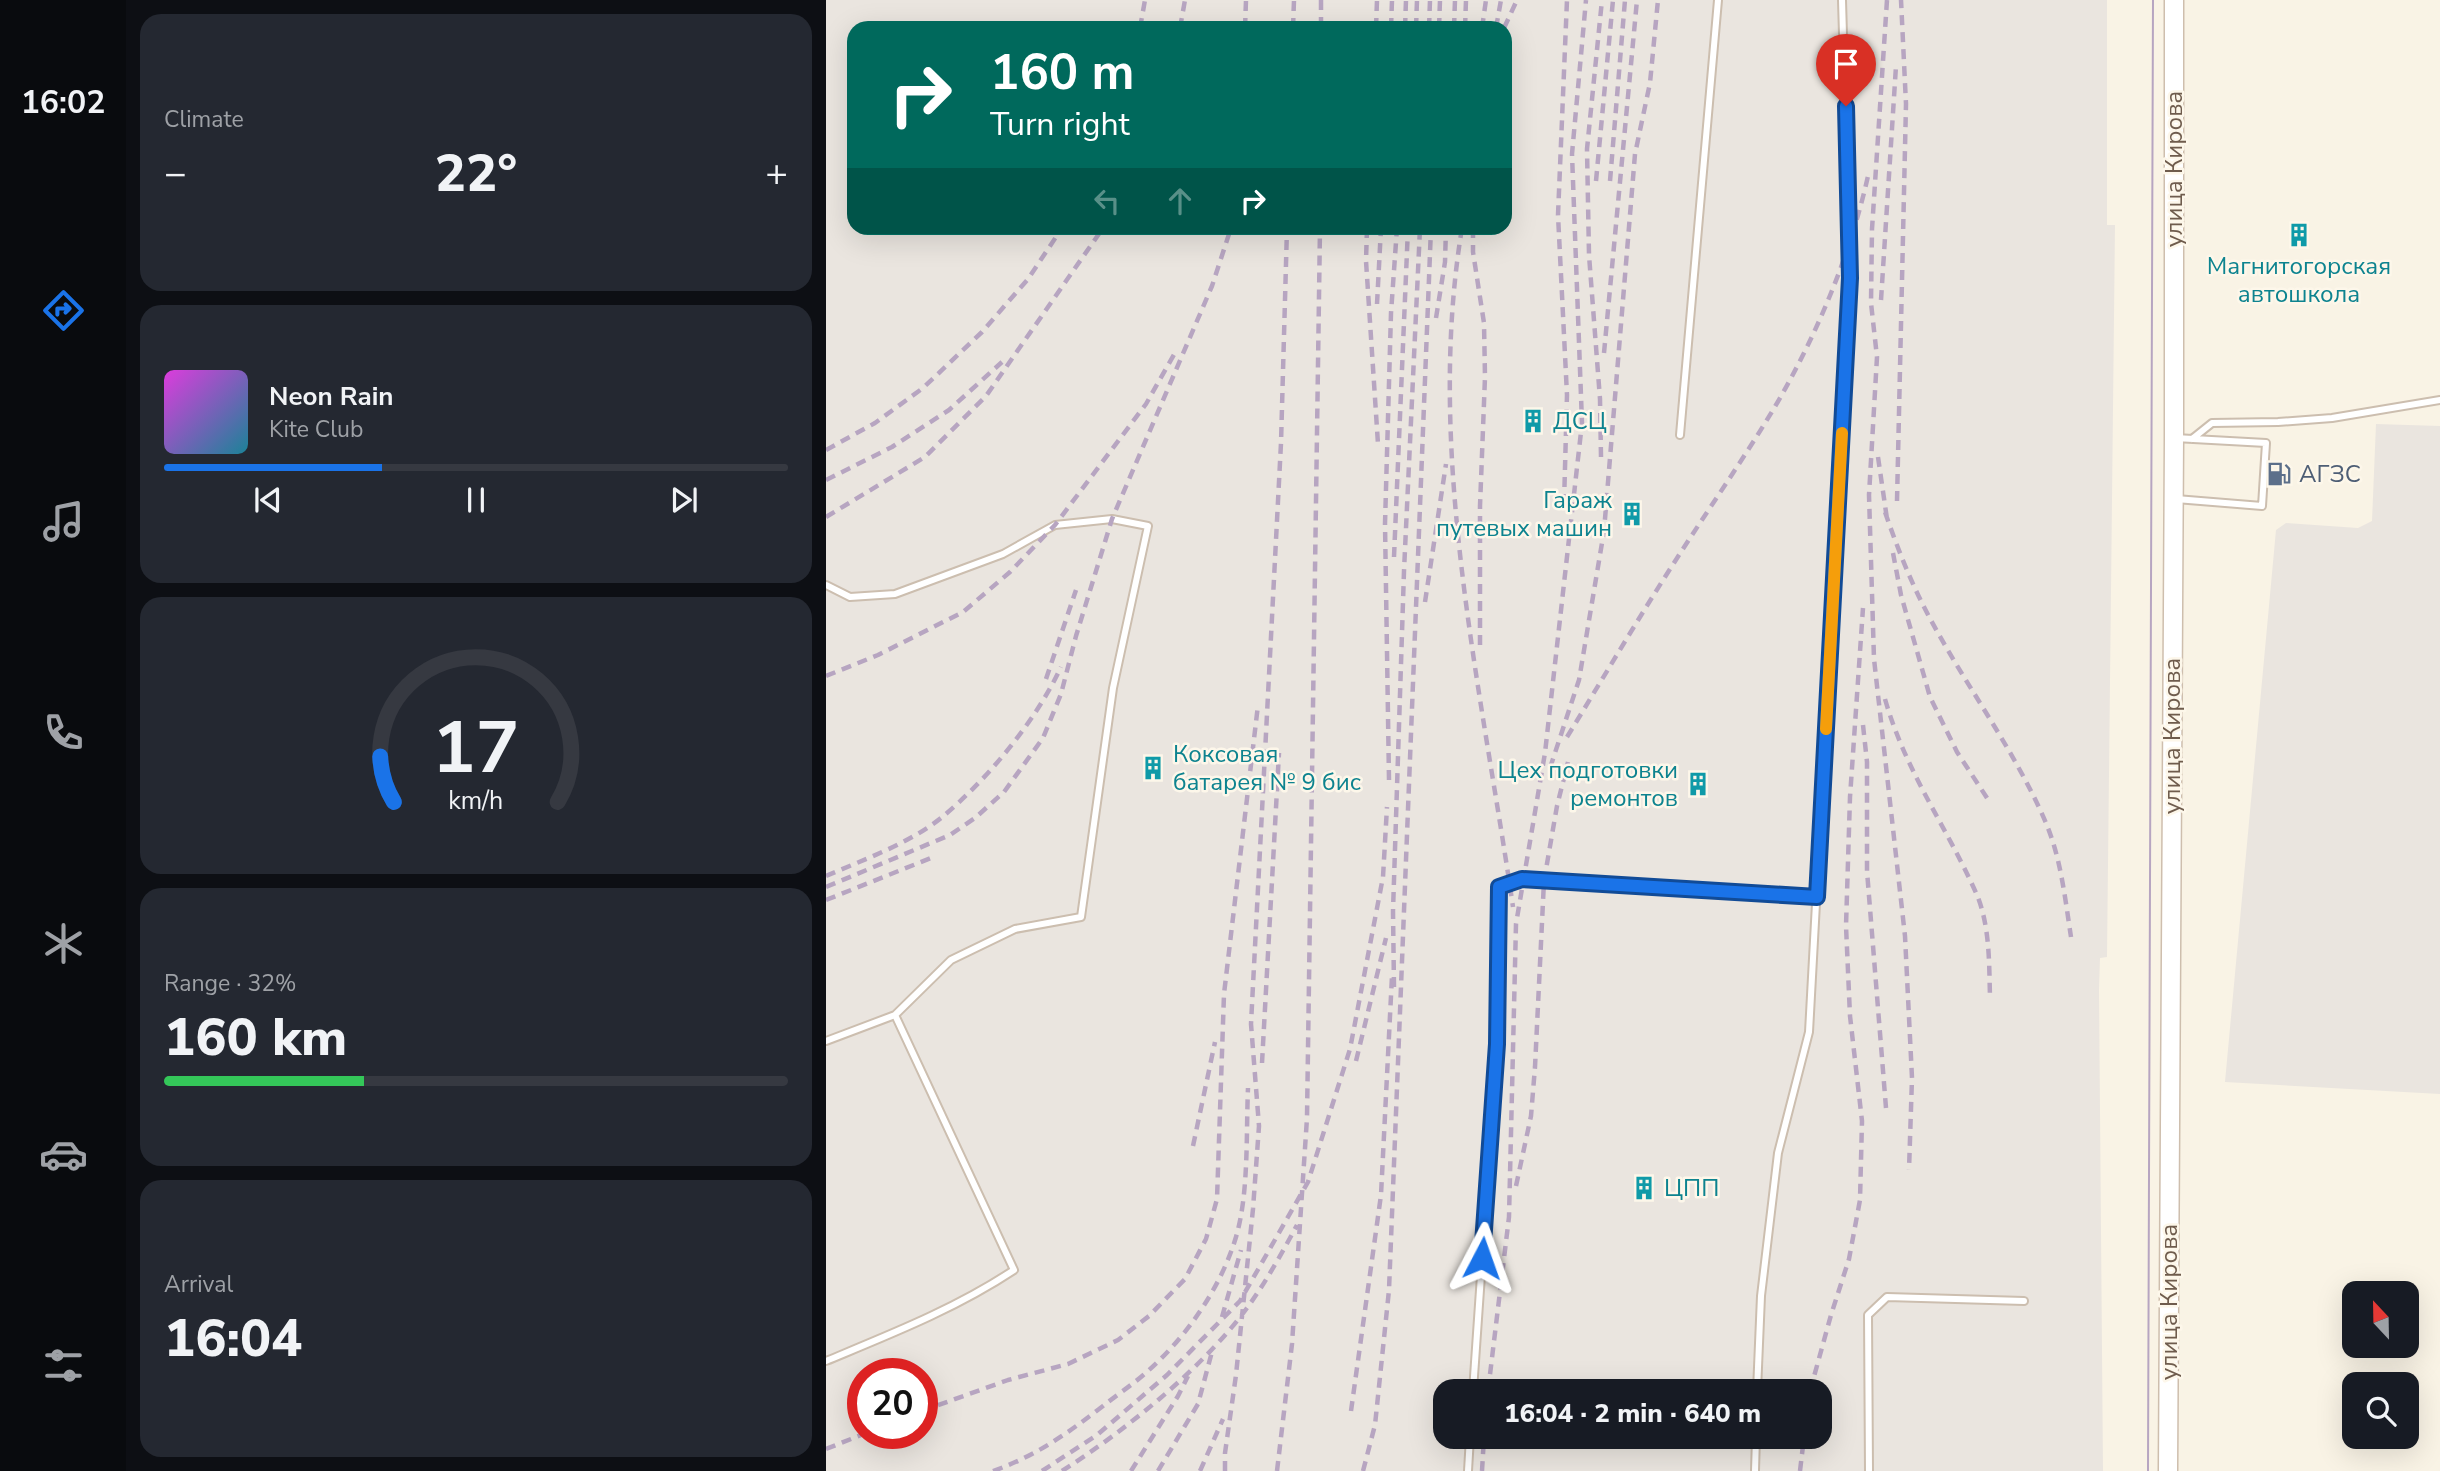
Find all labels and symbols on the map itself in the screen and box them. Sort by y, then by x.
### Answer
pin [1816,34,1876,106]
street label: улица Кирова [2158,91,2190,247]
building icon: Магнитогорская автошкола [2285,221,2313,249]
place label: Магнитогорская автошкола [2207,250,2391,310]
place label: ДСЦ [1553,405,1607,437]
building icon: ДСЦ [1519,407,1547,435]
place label: АГЗС [2299,458,2361,490]
fuel station icon: АГЗС [2265,460,2293,488]
place label: Гараж путевых машин [1436,484,1612,544]
building icon: Гараж путевых машин [1618,500,1646,528]
street label: улица Кирова [2156,658,2188,814]
place label: Коксовая батарея № 9 бис [1173,738,1361,798]
building icon: Коксовая батарея № 9 бис [1139,754,1167,782]
place label: Цех подготовки ремонтов [1497,754,1678,814]
building icon: Цех подготовки ремонтов [1684,770,1712,798]
place label: ЦПП [1664,1172,1719,1204]
building icon: ЦПП [1630,1174,1658,1202]
position arrow [1445,1221,1519,1295]
street label: улица Кирова [2153,1224,2185,1380]
north arrow [2342,1281,2418,1358]
speed limit sign: 20 [847,1358,938,1449]

